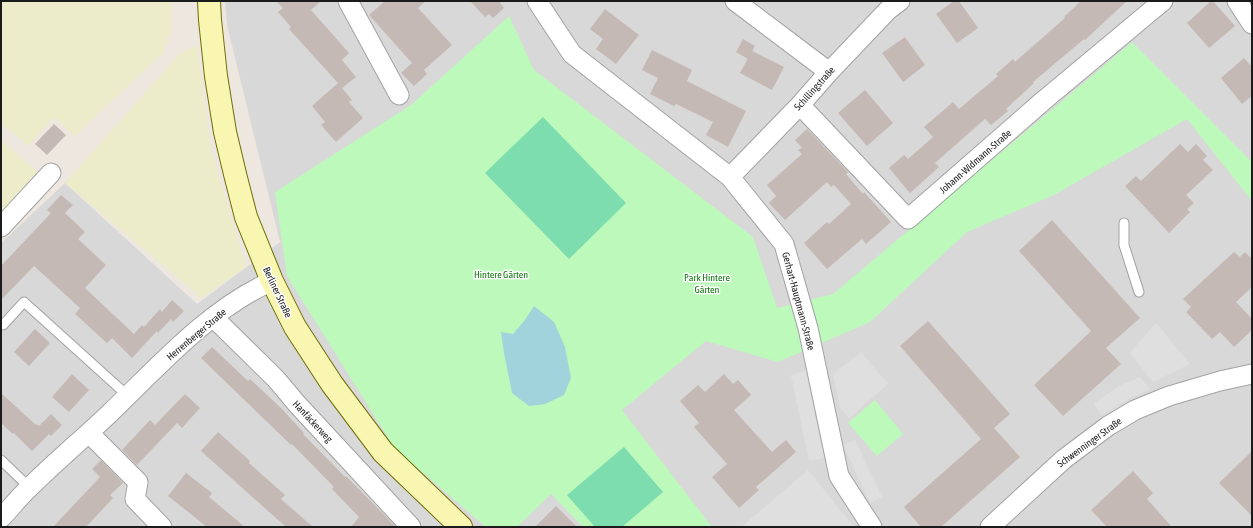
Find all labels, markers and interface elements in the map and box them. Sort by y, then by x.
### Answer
street label: Schillingstraße [792,64,837,112]
street label: Johann-Widmann-Straße [937,127,1014,196]
street label: Gerhart-Hauptmann-Straße [780,251,817,352]
street label: Berliner Straße [261,265,294,320]
park label: Hintere Gärten [474,269,528,280]
park label: Park Hintere Gärten [684,272,730,295]
street label: Herrenberger Straße [164,306,229,362]
street label: Hanfäckerweg [291,398,335,445]
street label: Schwenninger Straße [1055,415,1124,469]

